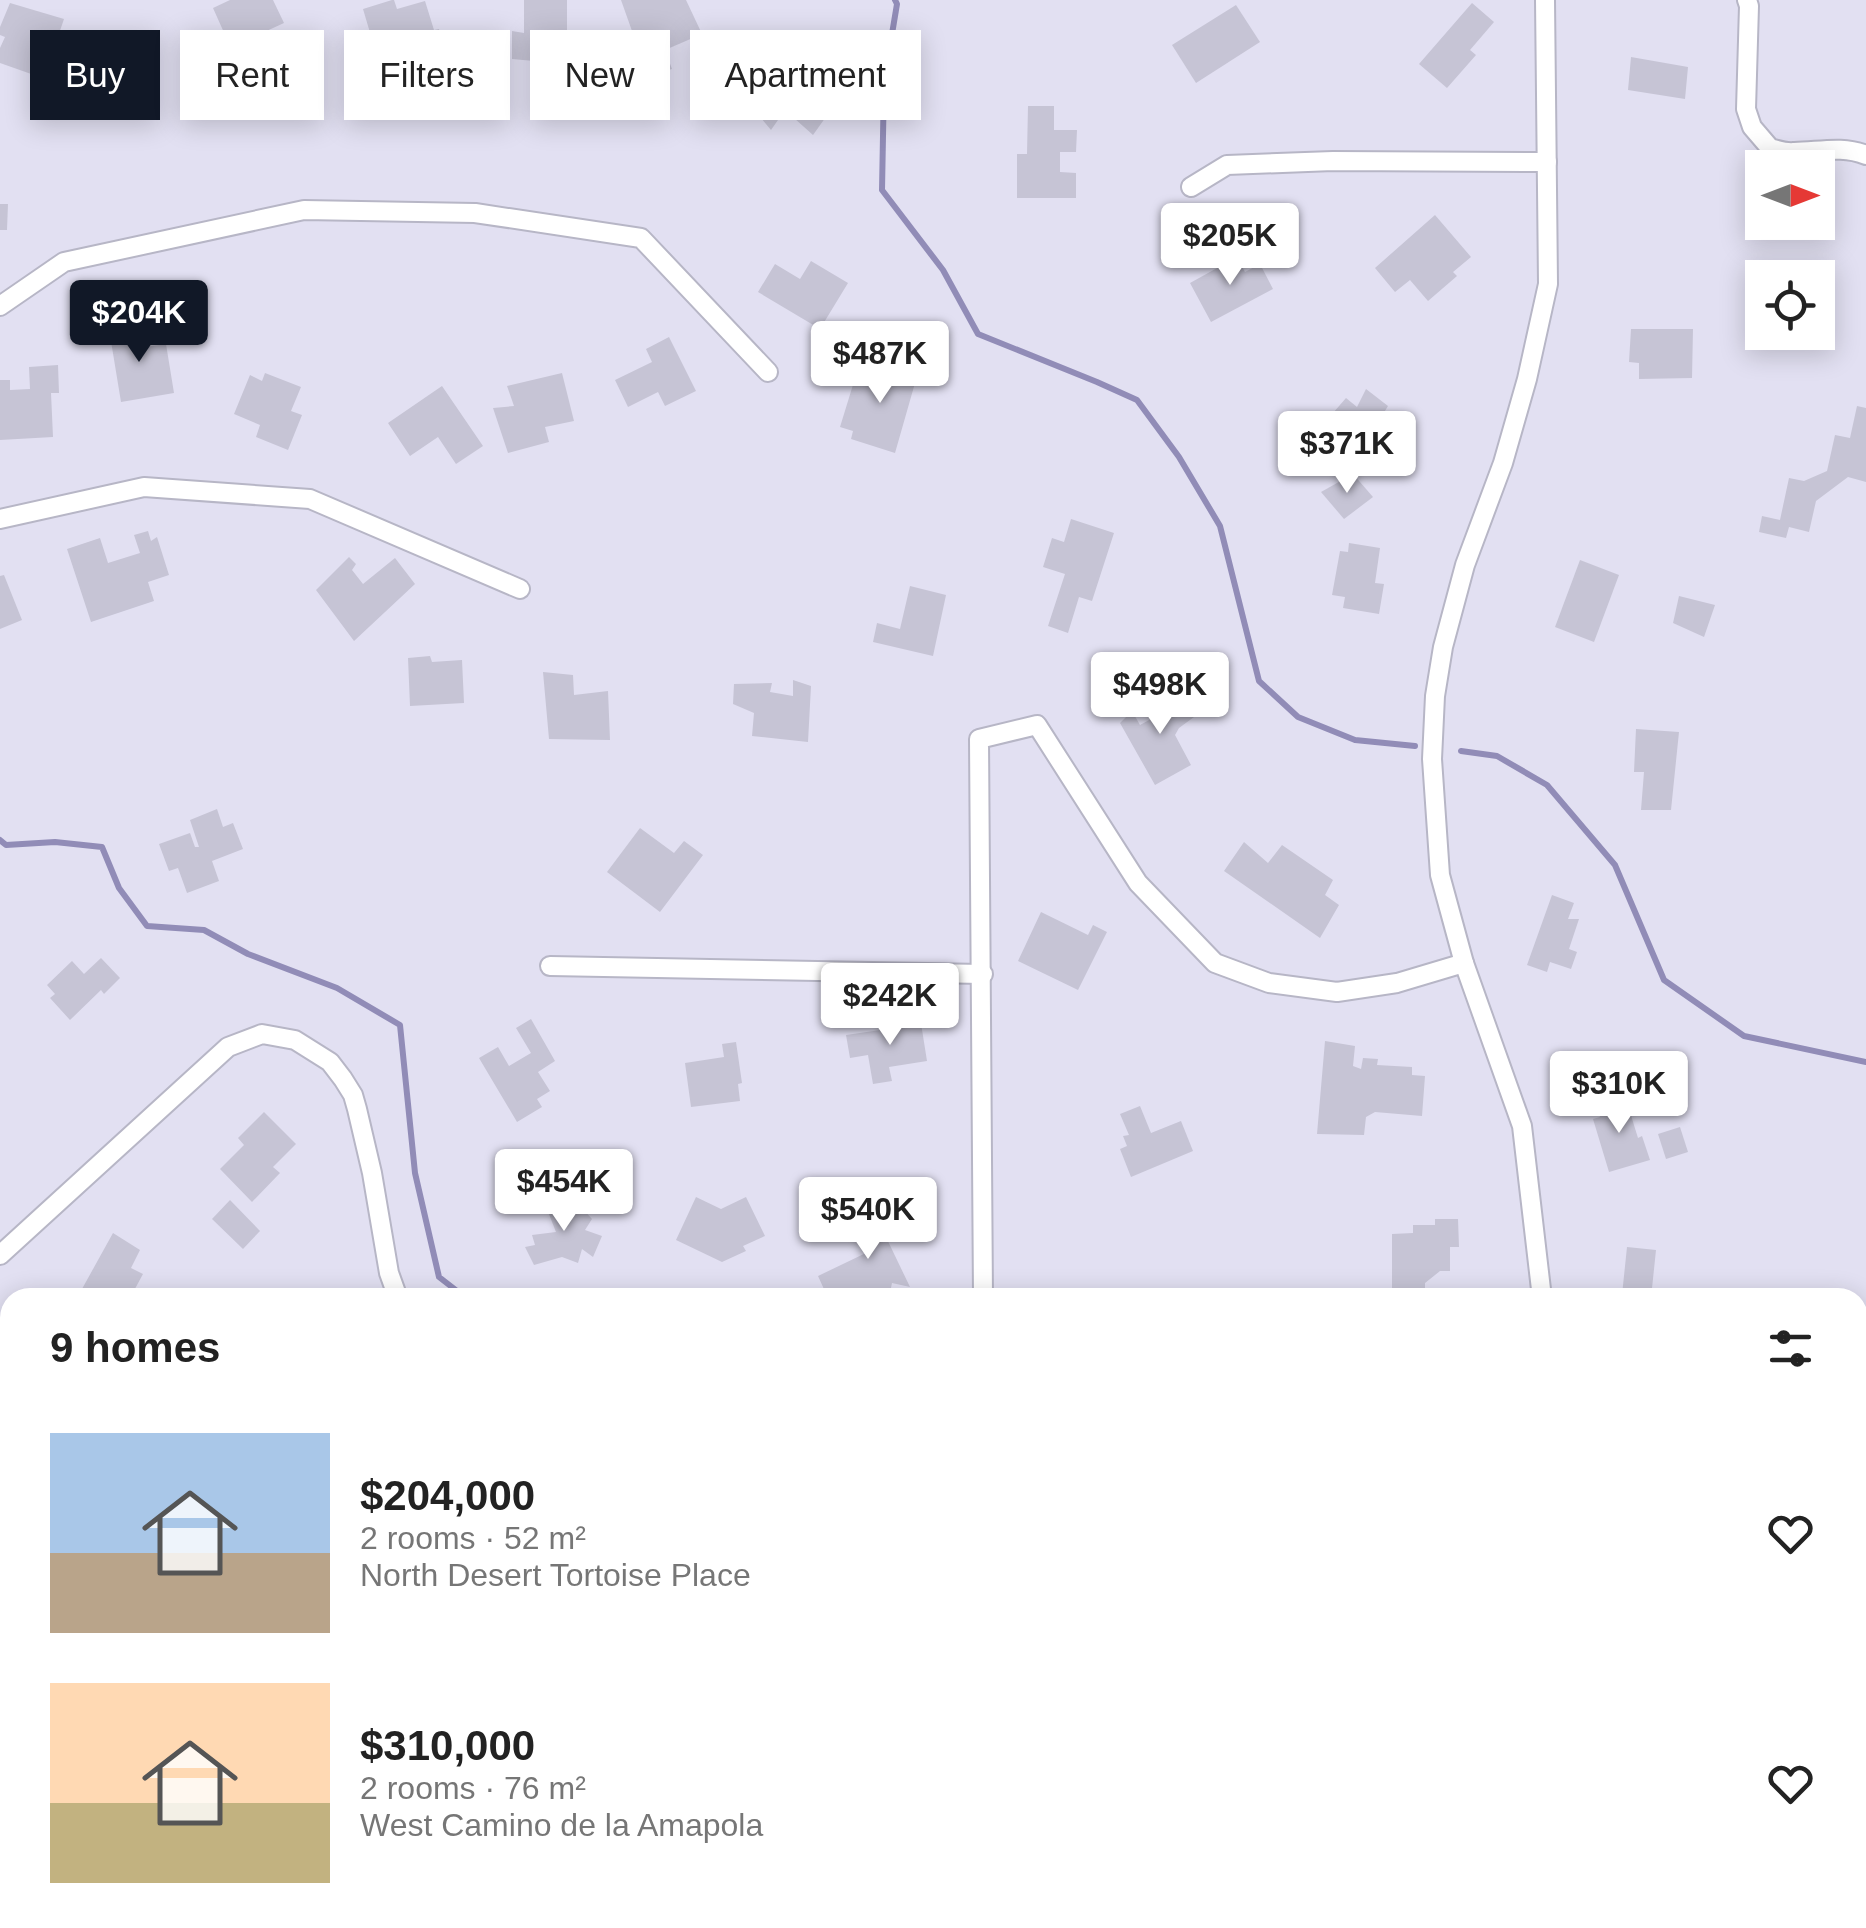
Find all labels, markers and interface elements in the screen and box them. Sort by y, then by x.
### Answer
chip: Buy [30,30,160,120]
chip: Rent [180,30,324,120]
chip: Filters [344,30,510,120]
chip: New [530,30,670,120]
chip: Apartment [690,30,921,120]
north arrow [1745,150,1835,240]
map controls [1745,150,1835,350]
pin: $205K [1160,203,1300,288]
text: $205K [1183,217,1277,253]
button: locate [1745,260,1835,350]
pin: $204K [69,280,209,365]
text: $204K [92,294,186,330]
pin: $487K [810,321,950,406]
text: $487K [833,335,927,371]
pin: $371K [1277,411,1417,496]
text: $371K [1300,425,1394,461]
pin: $498K [1090,652,1230,737]
text: $498K [1113,666,1207,702]
pin: $242K [820,963,960,1048]
text: $242K [843,977,937,1013]
pin: $310K [1549,1051,1689,1136]
text: $310K [1572,1065,1666,1101]
pin: $454K [494,1149,634,1234]
text: $454K [517,1163,611,1199]
pin: $540K [798,1177,938,1262]
text: $540K [821,1191,915,1227]
icon: filters [1763,1321,1818,1376]
text: 9 homes [50,1324,220,1371]
text: $204,000 [360,1472,535,1519]
icon: home [130,1473,250,1593]
icon: heart [1763,1506,1818,1561]
text: 2 rooms · 52 m² [360,1520,586,1556]
text: North Desert Tortoise Place [360,1557,751,1593]
text: $310,000 [360,1722,535,1769]
icon: home [130,1723,250,1843]
icon: heart [1763,1756,1818,1811]
text: 2 rooms · 76 m² [360,1770,586,1806]
text: West Camino de la Amapola [360,1807,763,1843]

